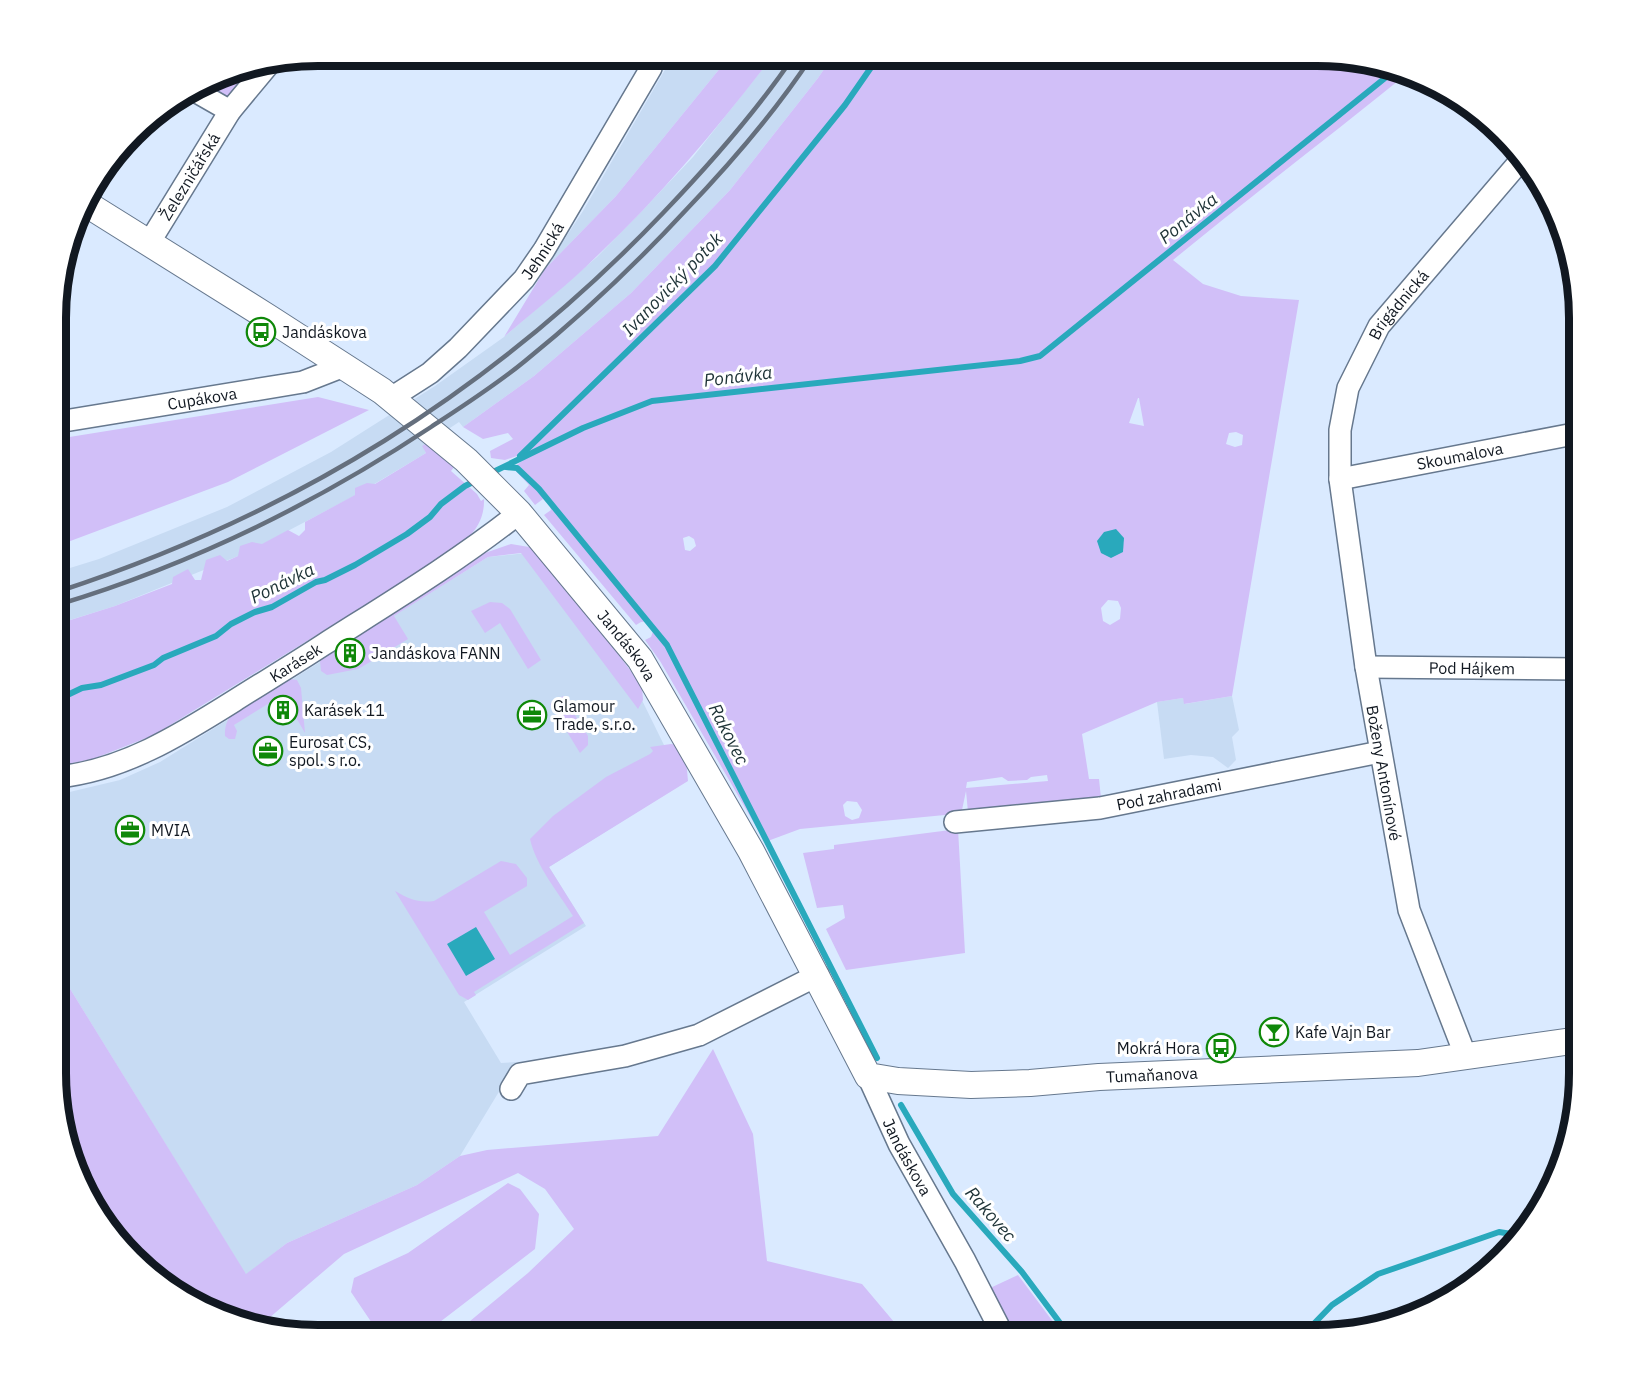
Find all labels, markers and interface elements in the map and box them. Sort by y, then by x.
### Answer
street label: Železničářská [155,129,224,224]
water label: Ponávka [1154,187,1222,249]
street label: Jehnická [517,218,568,283]
water label: Ivanovický potok [617,227,728,341]
street label: Brigádnická [1364,265,1433,343]
bus stop icon: Jandáskova [245,316,277,348]
place label: Jandáskova [282,322,367,342]
water label: Ponávka [702,360,774,392]
street label: Cupákova [166,383,239,414]
street label: Skoumalova [1415,438,1505,474]
water label: Ponávka [246,558,318,608]
street label: Jandáskova [593,606,661,685]
building icon: Jandáskova FANN [334,637,366,669]
street label: Karásek [266,638,326,686]
place label: Jandáskova FANN [371,643,501,663]
street label: Pod Hájkem [1429,658,1515,678]
building icon: Karásek 11 [267,694,299,726]
place label: Glamour Trade, s.r.o. [553,696,636,734]
office icon: Glamour Trade, s.r.o. [516,699,548,731]
water label: Rakovec [704,699,754,769]
place label: Karásek 11 [304,700,385,720]
street label: Boženy Antonínové [1362,704,1406,843]
place label: Eurosat CS, spol. s r.o. [289,732,371,770]
office icon: Eurosat CS, spol. s r.o. [252,735,284,767]
street label: Pod zahradami [1115,774,1223,814]
office icon: MVIA [114,814,146,846]
place label: MVIA [151,820,190,840]
bar icon: Kafe Vajn Bar [1258,1016,1290,1048]
place label: Kafe Vajn Bar [1295,1022,1391,1042]
bus stop icon: Mokrá Hora [1205,1032,1237,1064]
place label: Mokrá Hora [1117,1038,1200,1058]
street label: Tumaňanova [1106,1063,1199,1087]
street label: Jandáskova [879,1115,936,1200]
water label: Rakovec [961,1181,1022,1247]

